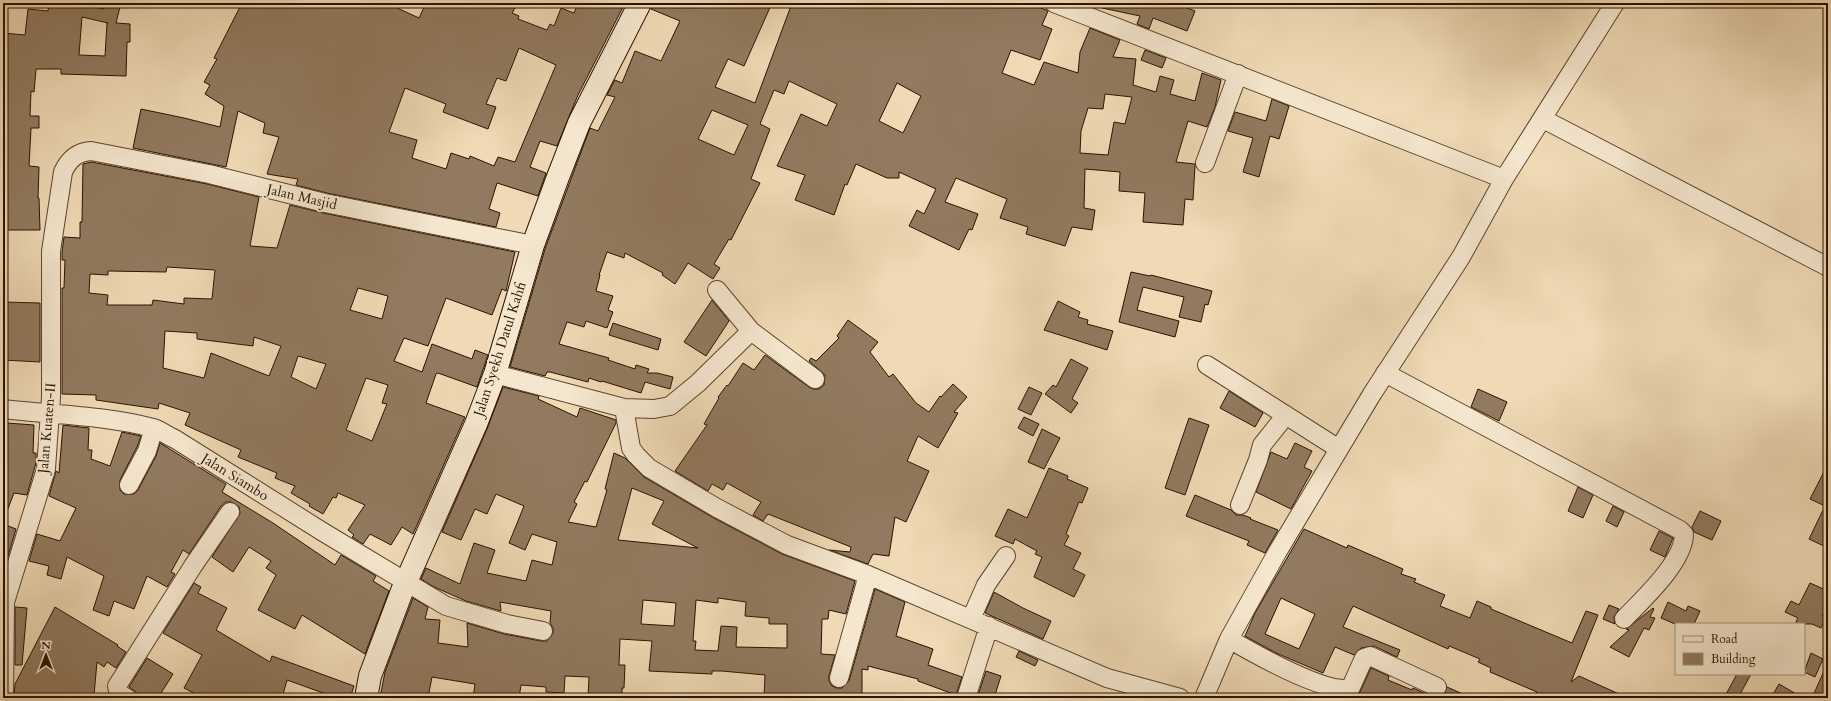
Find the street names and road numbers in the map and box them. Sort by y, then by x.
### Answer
street label: Jalan Masjid [263,179,339,214]
street label: Jalan Syekh Datul Kahfi [469,279,531,421]
street label: Jalan Kuaten-II [33,382,60,476]
street label: Jalan Siambo [196,448,273,505]

